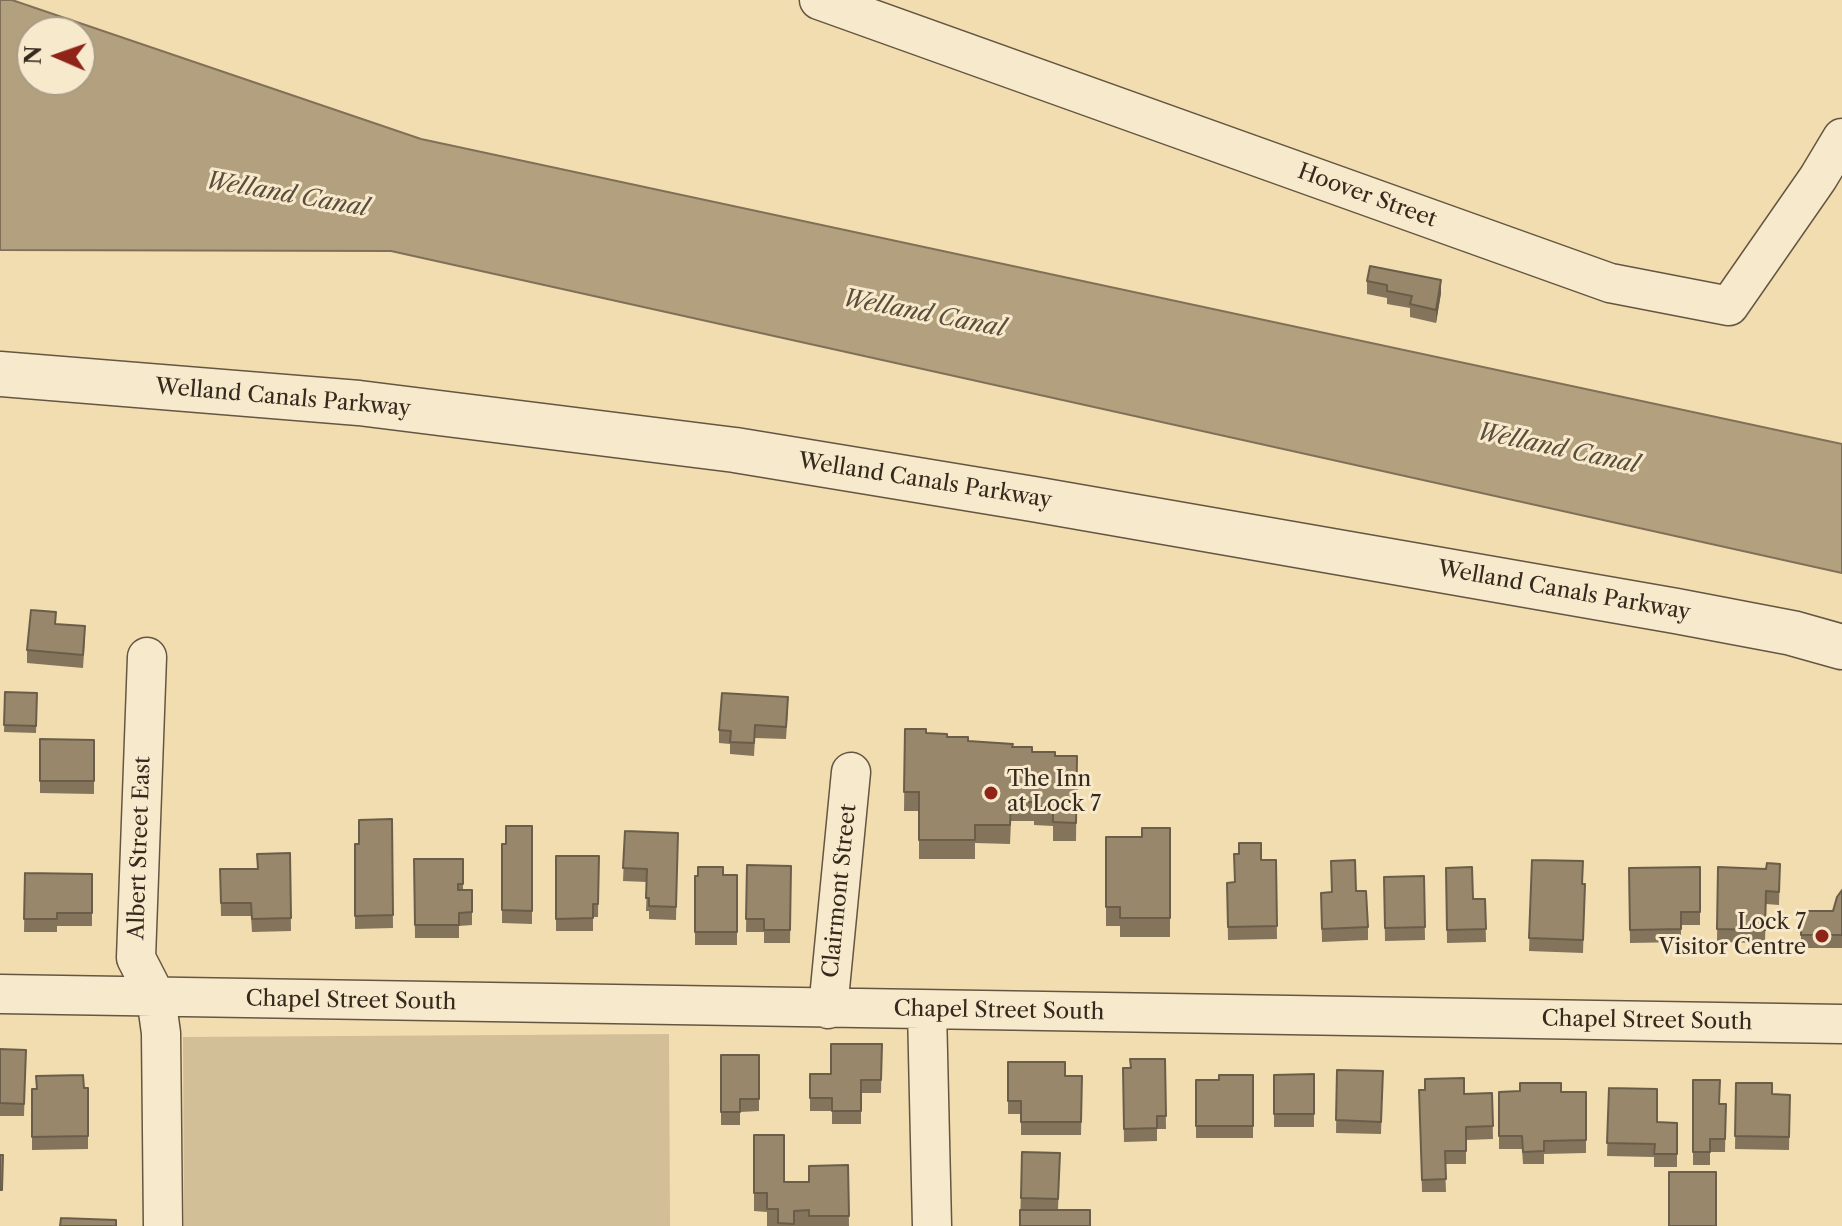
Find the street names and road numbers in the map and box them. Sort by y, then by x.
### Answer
street label: Hoover Street [1294,159,1440,233]
street label: Welland Canals Parkway [154,374,412,422]
street label: Welland Canals Parkway [796,448,1054,514]
street label: Welland Canals Parkway [1435,556,1693,626]
street label: Albert Street East [124,756,156,940]
street label: Clairmont Street [818,803,862,979]
street label: Chapel Street South [245,986,457,1016]
street label: Chapel Street South [893,996,1105,1026]
street label: Chapel Street South [1541,1006,1753,1036]

